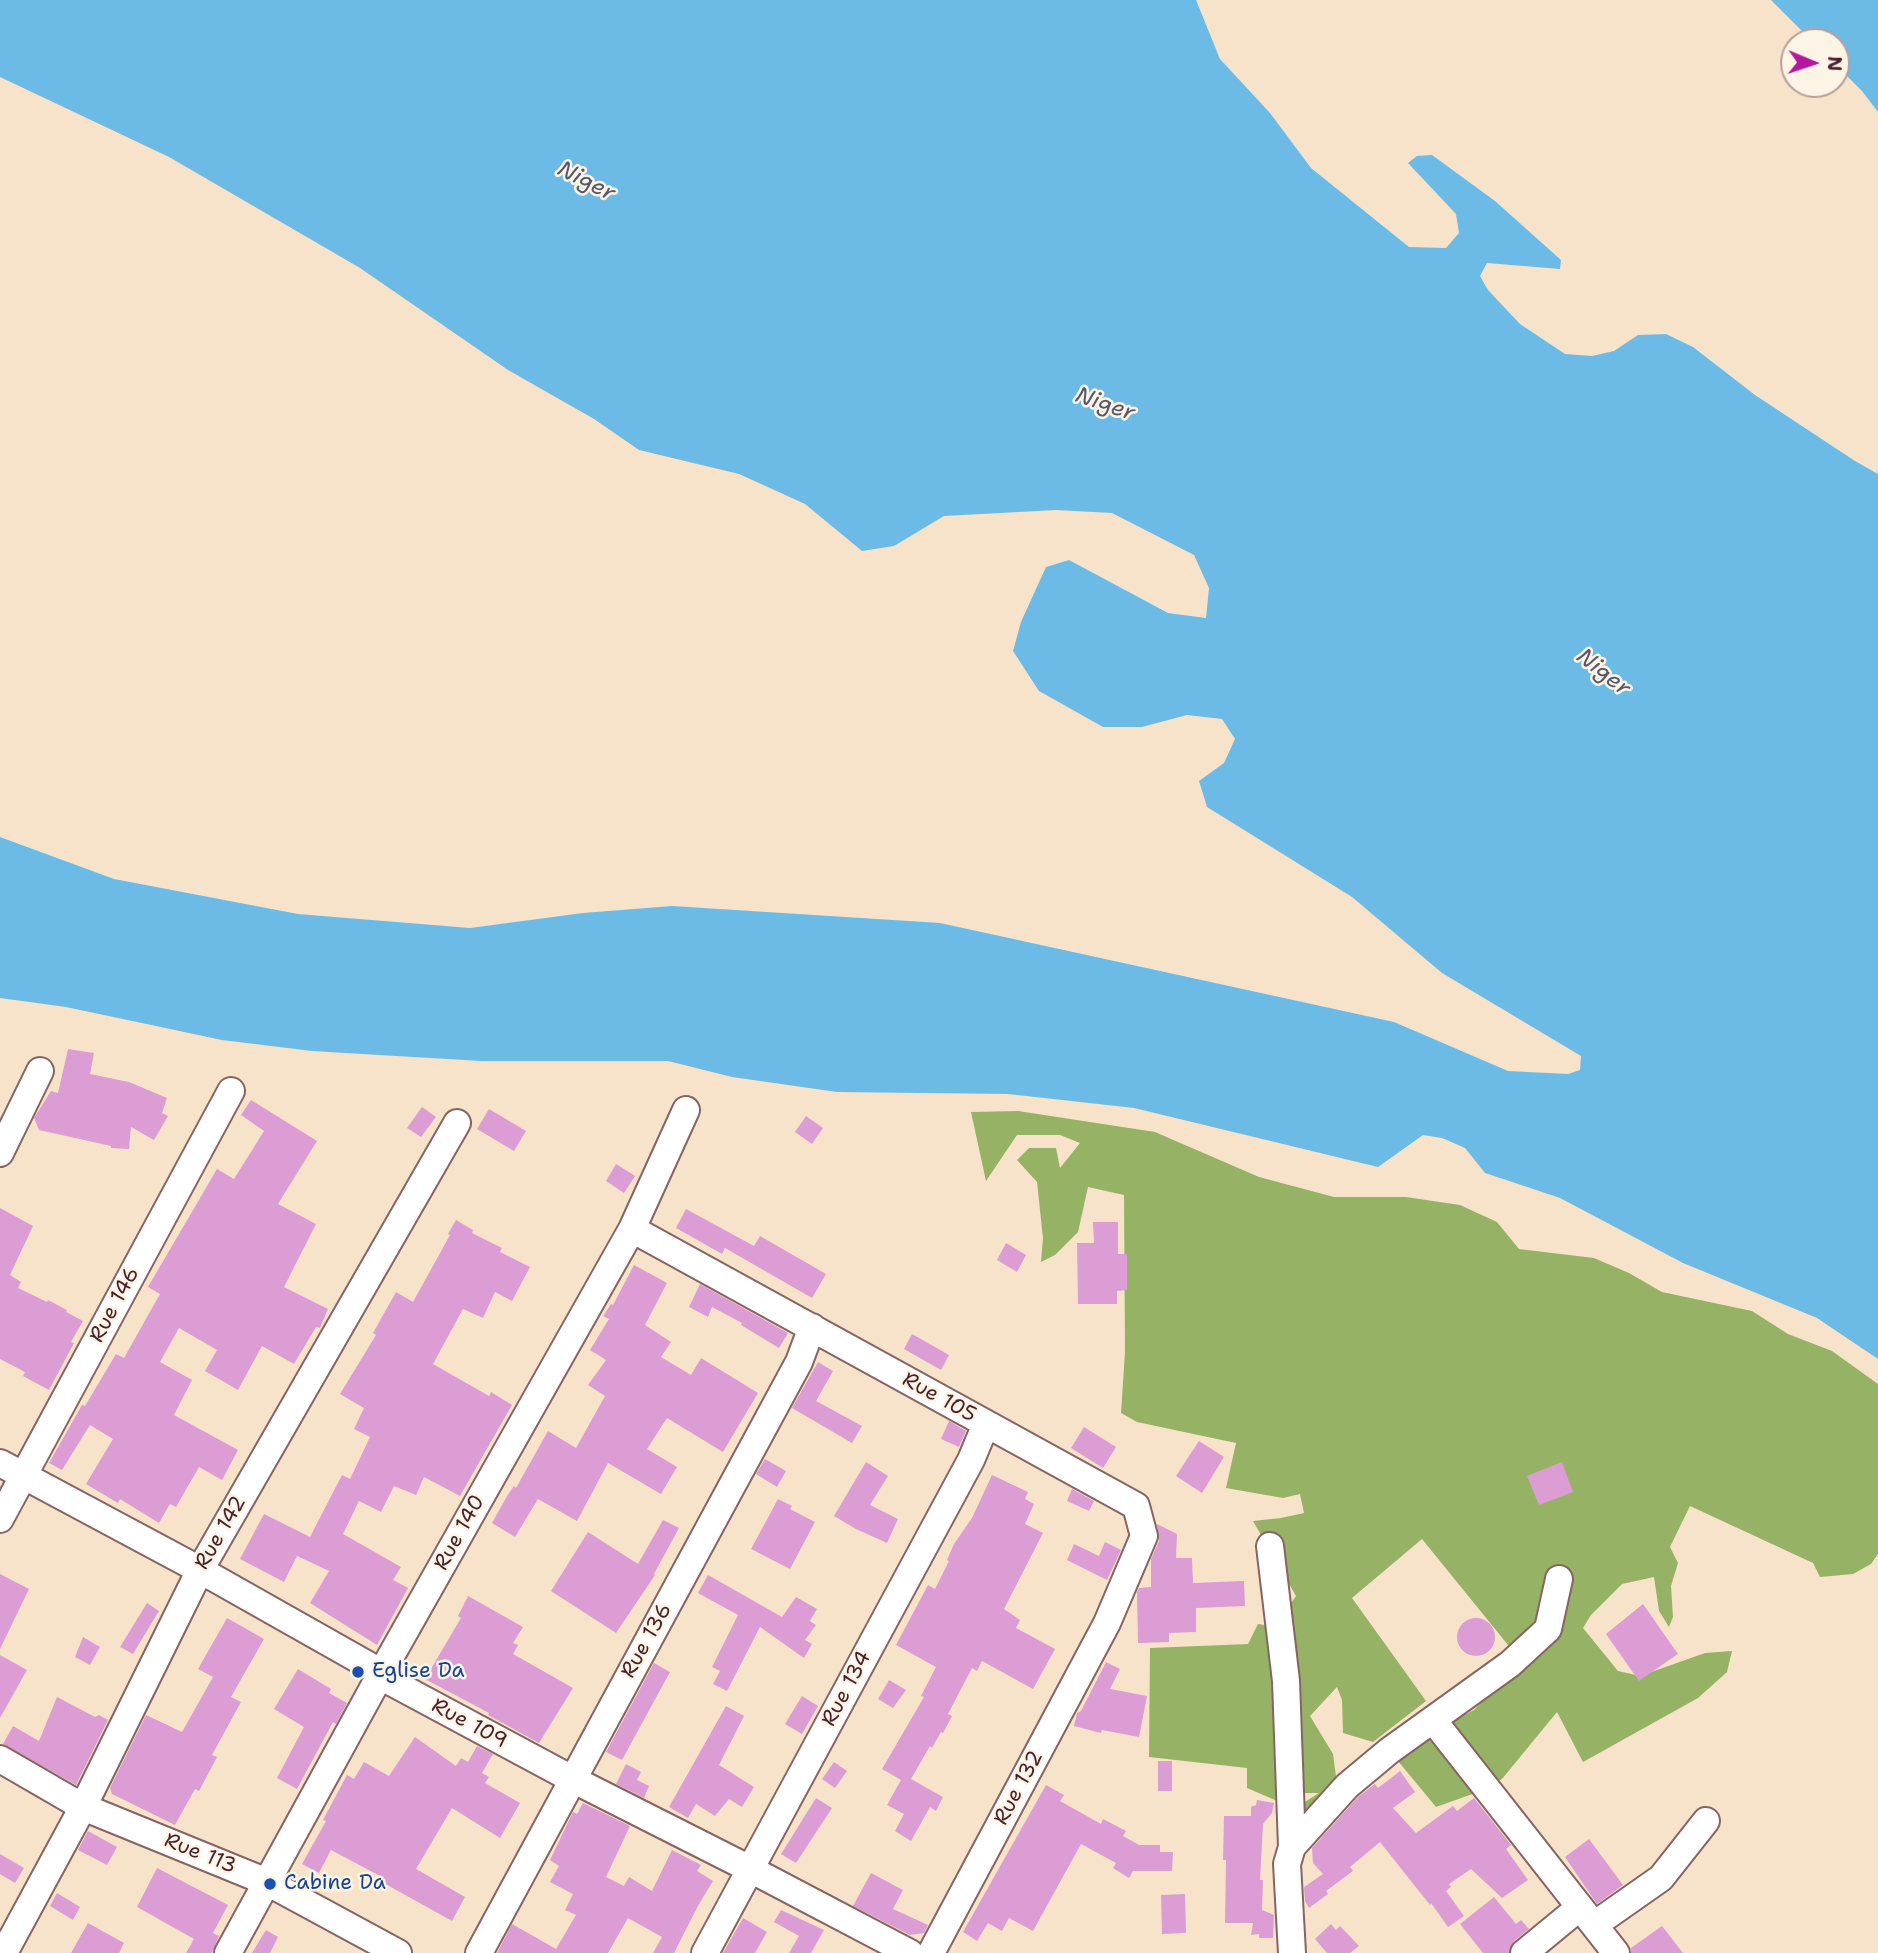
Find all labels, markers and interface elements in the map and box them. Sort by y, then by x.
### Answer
north arrow [1780,28,1850,98]
text: N [1822,56,1847,72]
water label: Niger [552,156,620,208]
water label: Niger [1071,382,1139,428]
water label: Niger [1570,643,1636,703]
street label: Rue 146 [85,1263,145,1347]
street label: Rue 105 [898,1367,980,1429]
street label: Rue 140 [429,1491,491,1575]
street label: Rue 142 [190,1492,252,1574]
street label: Rue 136 [616,1599,678,1683]
street label: Rue 134 [817,1647,877,1731]
place label: Eglise Da [372,1659,464,1685]
marker: Eglise Da [350,1664,366,1680]
street label: Rue 109 [427,1694,511,1754]
street label: Rue 132 [989,1746,1049,1830]
street label: Rue 113 [160,1828,240,1880]
place label: Cabine Da [284,1871,386,1897]
marker: Cabine Da [262,1876,278,1892]

